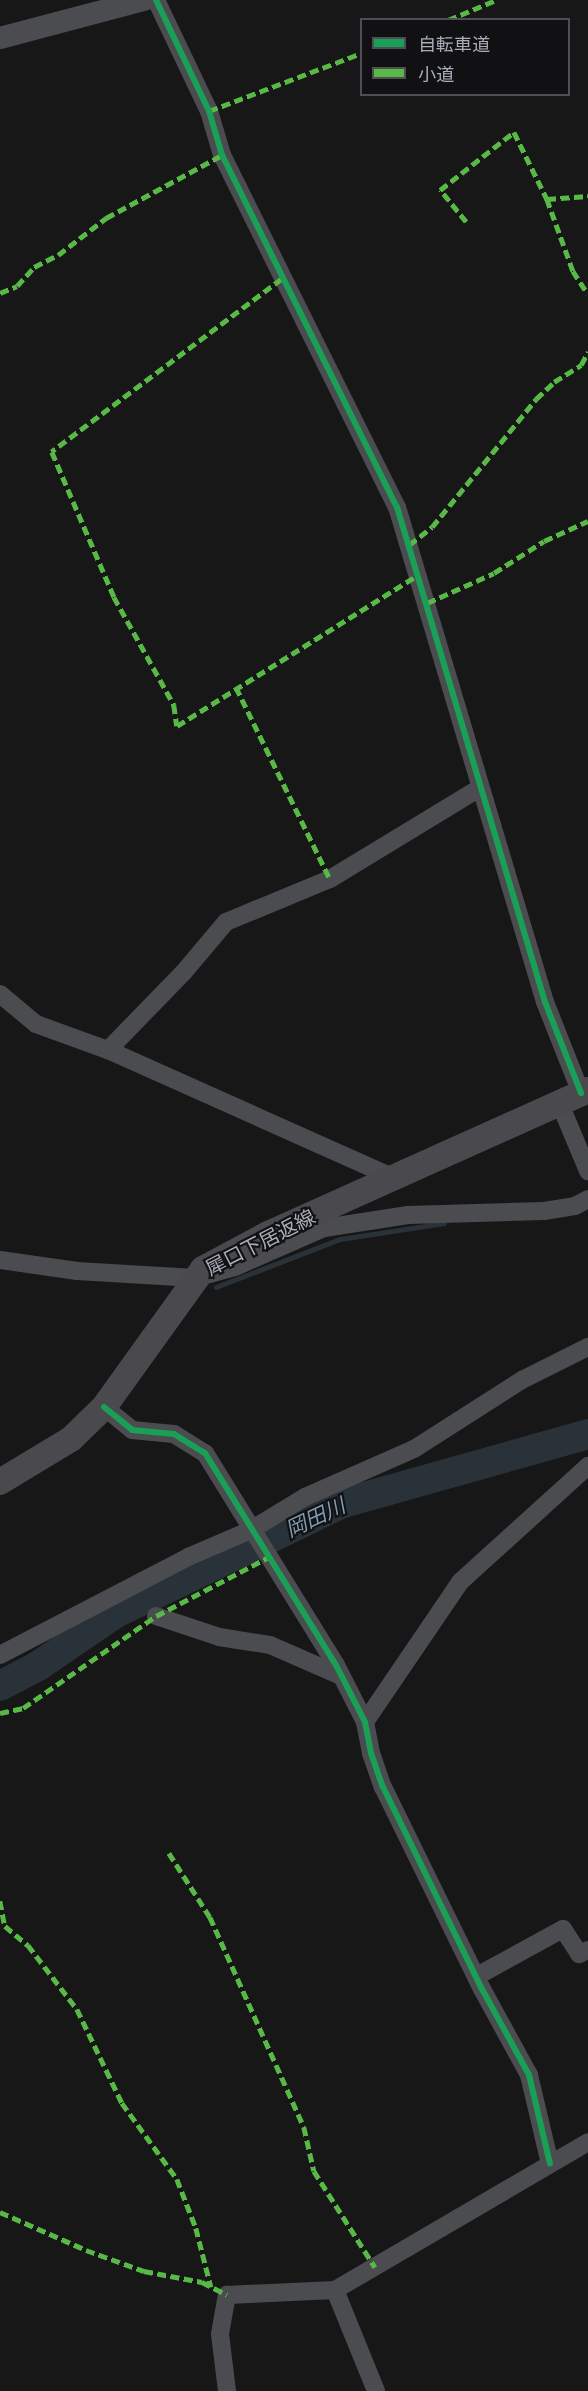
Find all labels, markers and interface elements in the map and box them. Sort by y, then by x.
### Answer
legend [360,18,570,96]
text: 自転車道 [418,32,490,56]
text: 小道 [418,62,454,86]
street label: 犀口下居返線 [201,1204,319,1280]
water label: 岡田川 [281,1492,349,1542]

